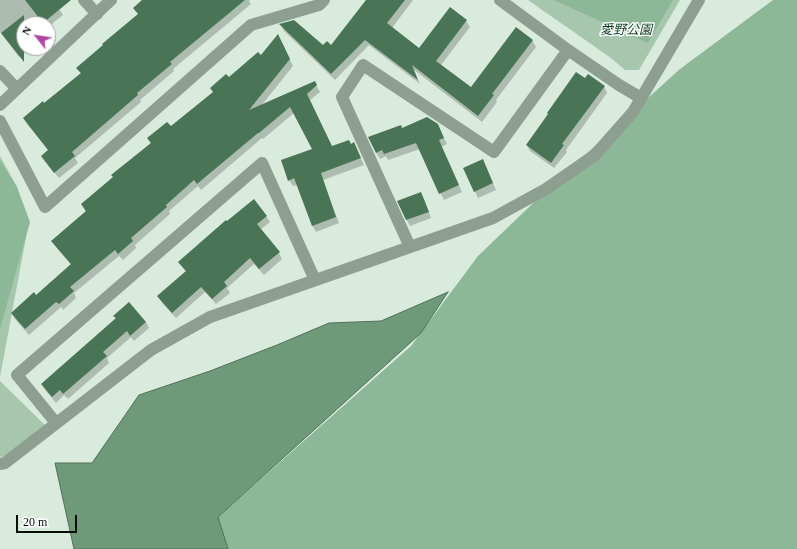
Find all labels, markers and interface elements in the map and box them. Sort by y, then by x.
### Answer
north arrow [16,16,56,56]
park label: 愛野公園 [600,23,652,39]
text: N [19,24,34,37]
scale bar [18,507,79,533]
text: 20 m [23,515,47,529]

